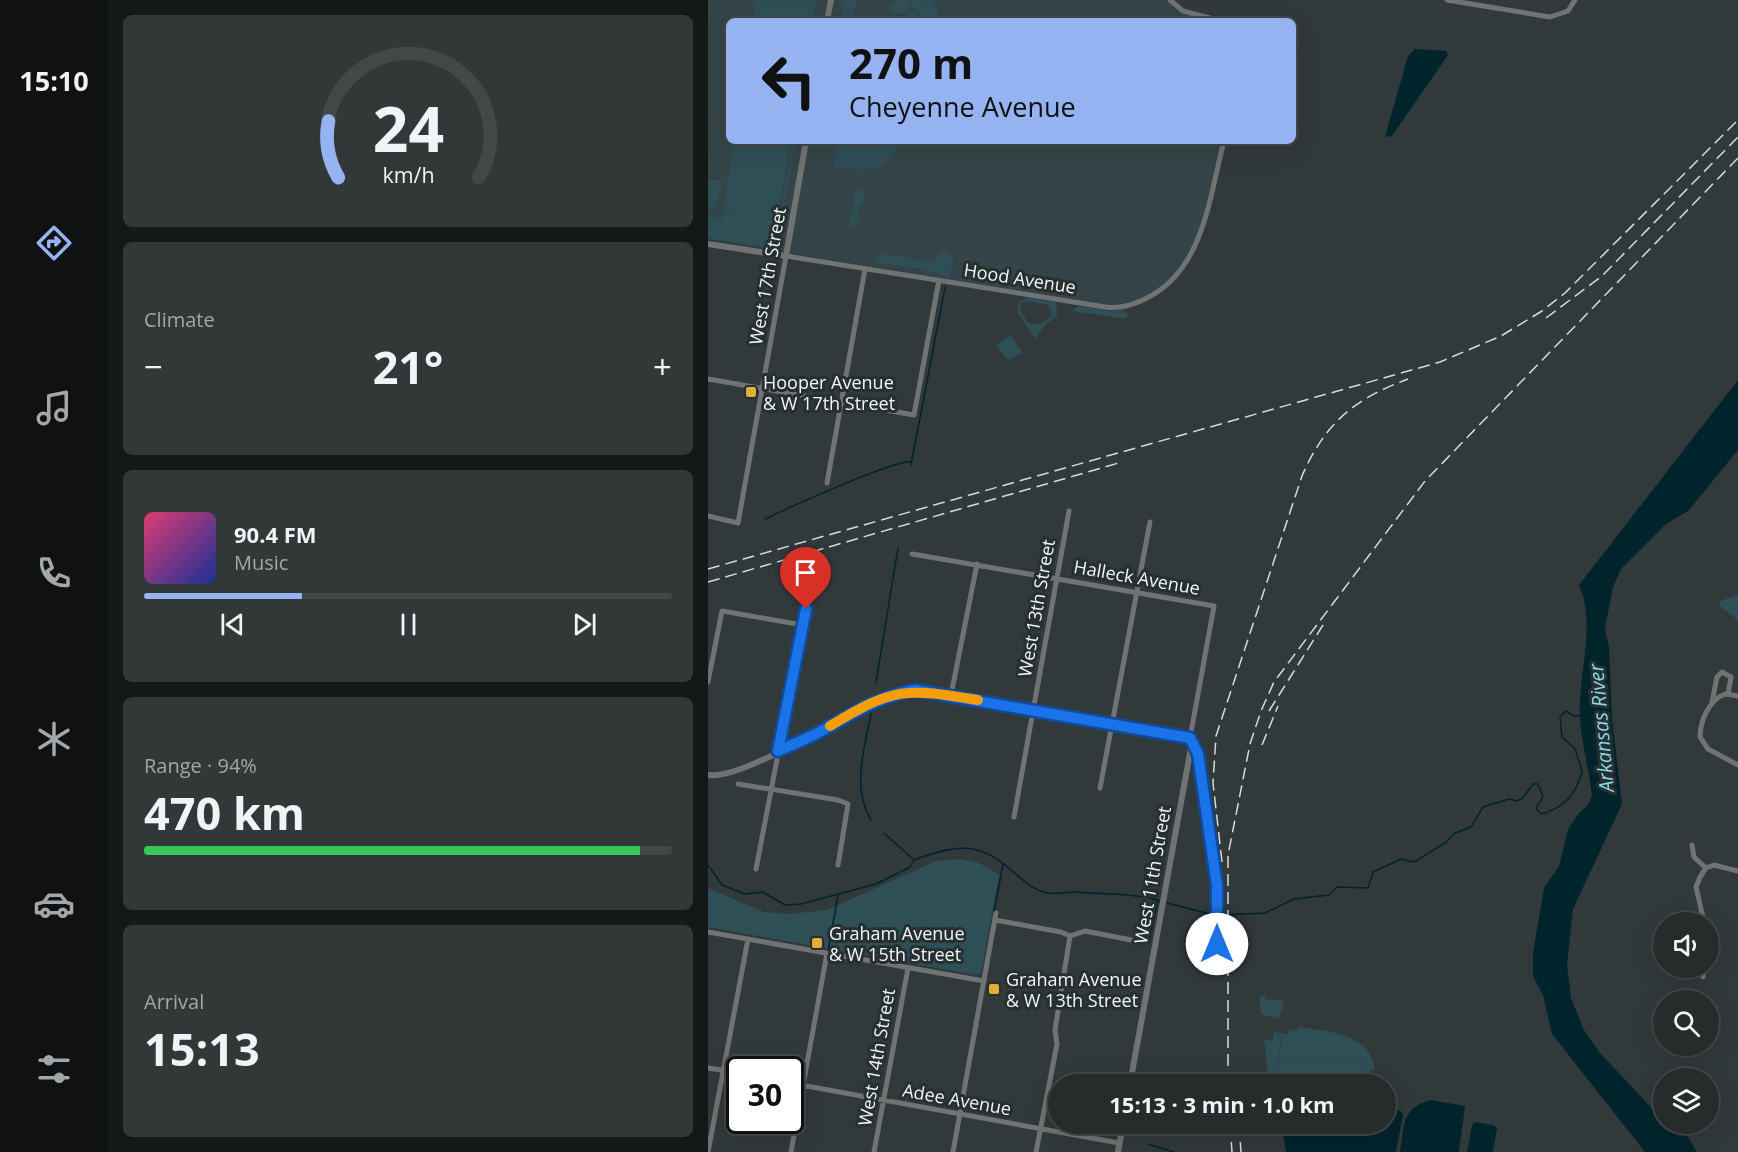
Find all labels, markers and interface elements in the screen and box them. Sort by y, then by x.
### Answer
text: 270 m [849,34,973,91]
icon: left [750,42,828,120]
text: 15:10 [19,62,89,99]
text: 24 [372,85,444,170]
text: Cheyenne Avenue [849,88,1076,125]
text: km/h [382,161,434,190]
street label: West 17th Street [743,205,791,347]
icon: directions [33,222,75,264]
street label: Hood Avenue [962,257,1078,299]
text: Climate [144,306,215,333]
text: 21° [373,336,443,397]
text: − [144,344,163,389]
text: + [653,344,672,389]
place label: Hooper Avenue & W 17th Street [763,370,895,415]
marker: Hooper Avenue & W 17th Street [744,385,758,399]
icon: music [33,387,75,429]
text: 90.4 FM [234,519,317,549]
street label: West 13th Street [1012,537,1060,679]
pin [780,547,831,609]
text: Music [234,549,288,576]
icon: phone [33,552,75,594]
street label: Halleck Avenue [1072,554,1202,600]
icon: arrive [789,556,822,589]
icon: previous [216,608,249,641]
icon: pause [392,608,425,641]
icon: next [568,608,601,641]
water label: Arkansas River [1582,661,1620,795]
icon: climate [33,718,75,760]
text: Range · 94% [144,752,257,779]
text: 470 km [144,782,305,843]
street label: West 11th Street [1128,804,1176,946]
icon: car [33,883,75,925]
position arrow [1185,912,1249,976]
map controls [1653,912,1719,1134]
button: sound [1653,912,1719,978]
place label: Graham Avenue & W 15th Street [829,921,965,966]
marker: Graham Avenue & W 15th Street [810,936,824,950]
place label: Graham Avenue & W 13th Street [1006,967,1142,1012]
marker: Graham Avenue & W 13th Street [987,982,1001,996]
street label: West 14th Street [852,986,900,1128]
text: Arrival [144,988,204,1015]
button: search [1653,990,1719,1056]
text: 15:13 [144,1018,260,1079]
icon: filters [33,1048,75,1090]
speed limit sign: 30 [726,1056,804,1134]
button: layers [1653,1068,1719,1134]
street label: Adee Avenue [901,1078,1013,1120]
text: 15:13 · 3 min · 1.0 km [1109,1089,1335,1119]

